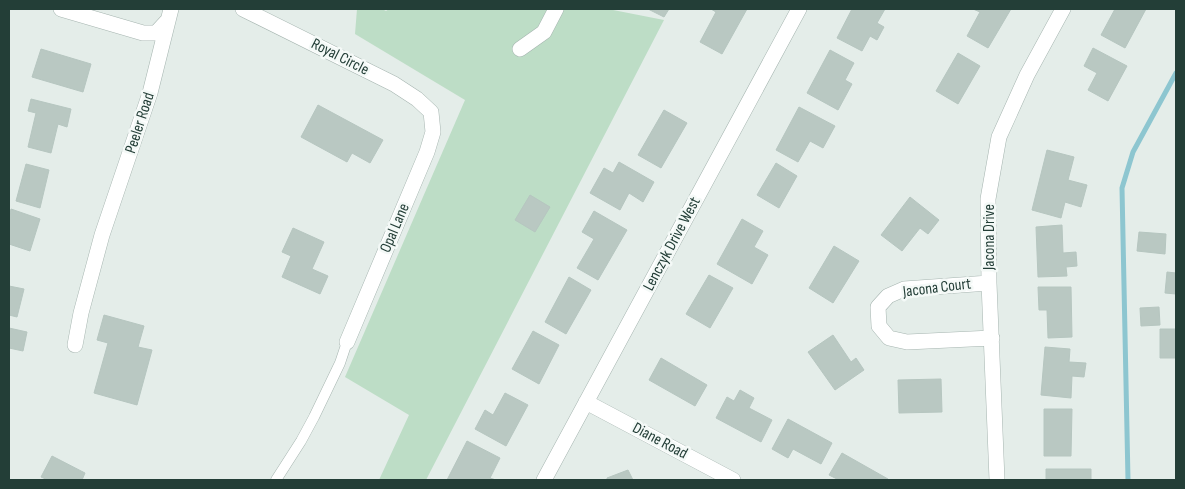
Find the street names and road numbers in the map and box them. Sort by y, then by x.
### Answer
street label: Royal Circle [308,34,372,80]
street label: Peeler Road [121,90,159,156]
street label: Lenczyk Drive West [639,194,705,294]
street label: Opal Lane [376,201,414,255]
street label: Jacona Drive [980,204,999,271]
street label: Jacona Court [901,274,972,302]
street label: Diane Road [629,419,691,463]

